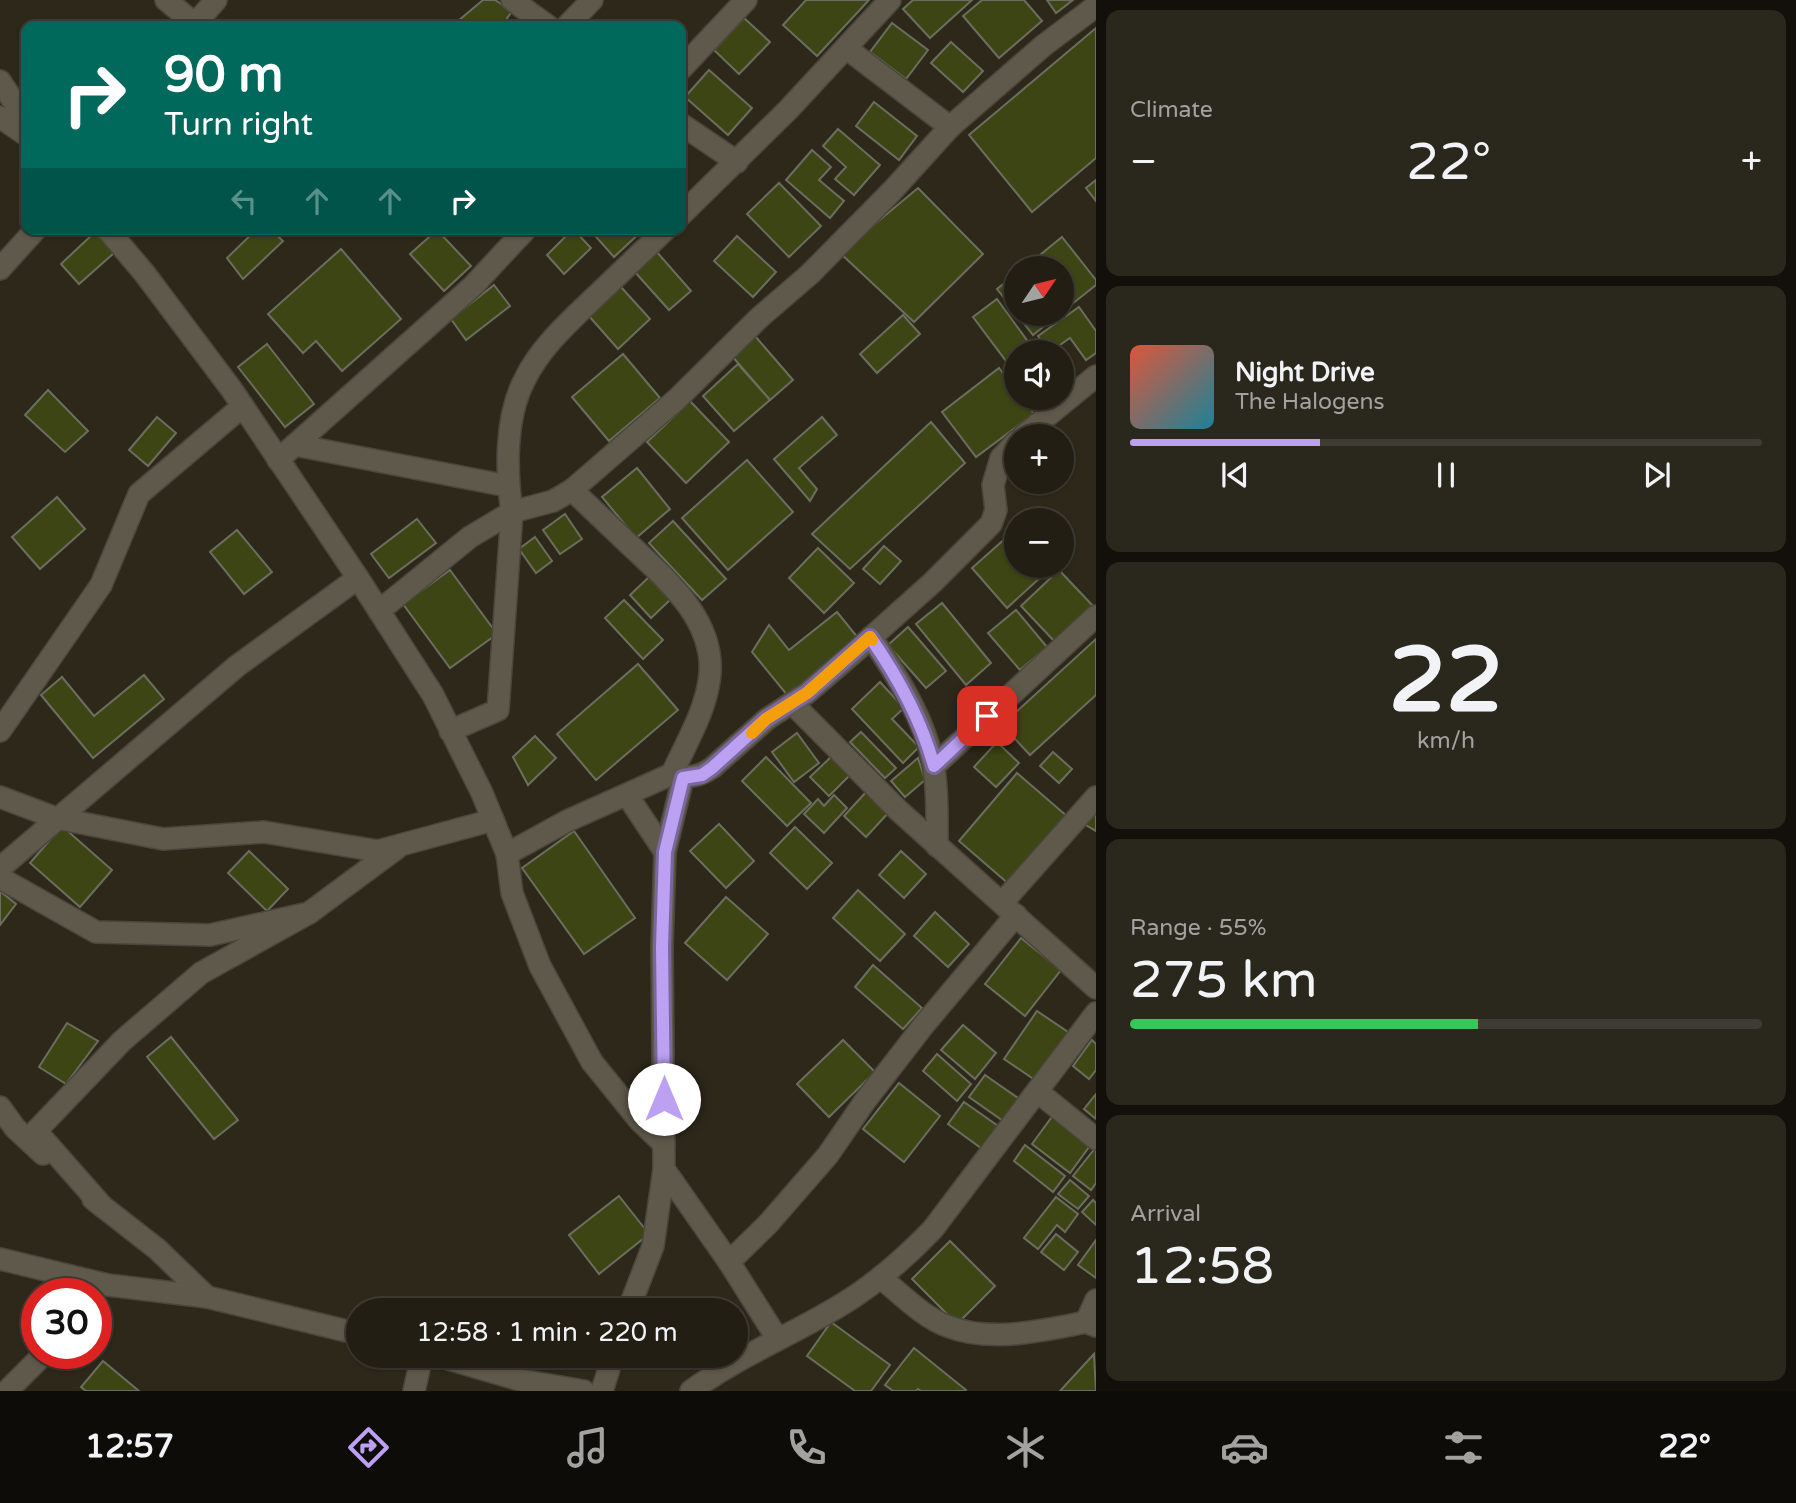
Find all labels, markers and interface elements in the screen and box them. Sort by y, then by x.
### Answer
text: 90 m [164,46,283,105]
icon: right [49,49,140,140]
text: Climate [1130,96,1213,124]
text: Turn right [164,106,313,144]
text: 22° [1406,131,1491,194]
text: − [1130,139,1157,185]
text: + [1741,139,1762,185]
icon: left [225,182,263,220]
icon: ahead [298,182,336,220]
icon: ahead [371,182,409,220]
icon: right [444,182,482,220]
north arrow [1004,256,1074,326]
map controls [1004,256,1074,578]
button: sound [1004,340,1074,410]
text: Night Drive [1235,357,1375,388]
text: The Halogens [1235,388,1384,416]
button: + [1004,424,1074,494]
icon: previous [1216,456,1254,494]
icon: pause [1427,456,1465,494]
icon: next [1638,456,1676,494]
button: − [1004,508,1074,578]
text: 22 [1389,626,1503,736]
pin [957,686,1017,746]
icon: arrive [968,697,1006,735]
text: km/h [1417,727,1475,755]
text: Range · 55% [1130,914,1266,942]
text: 275 km [1130,949,1318,1012]
position arrow [627,1062,701,1136]
text: Arrival [1130,1200,1201,1228]
text: 12:58 [1130,1235,1274,1298]
speed limit sign: 30 [21,1278,112,1369]
text: 12:58 · 1 min · 220 m [416,1317,678,1348]
icon: directions [344,1423,393,1472]
icon: music [563,1423,612,1472]
icon: phone [782,1423,831,1472]
icon: climate [1001,1423,1050,1472]
icon: car [1220,1423,1269,1472]
icon: filters [1439,1423,1488,1472]
text: 12:57 [85,1428,174,1466]
text: 22° [1659,1428,1711,1466]

